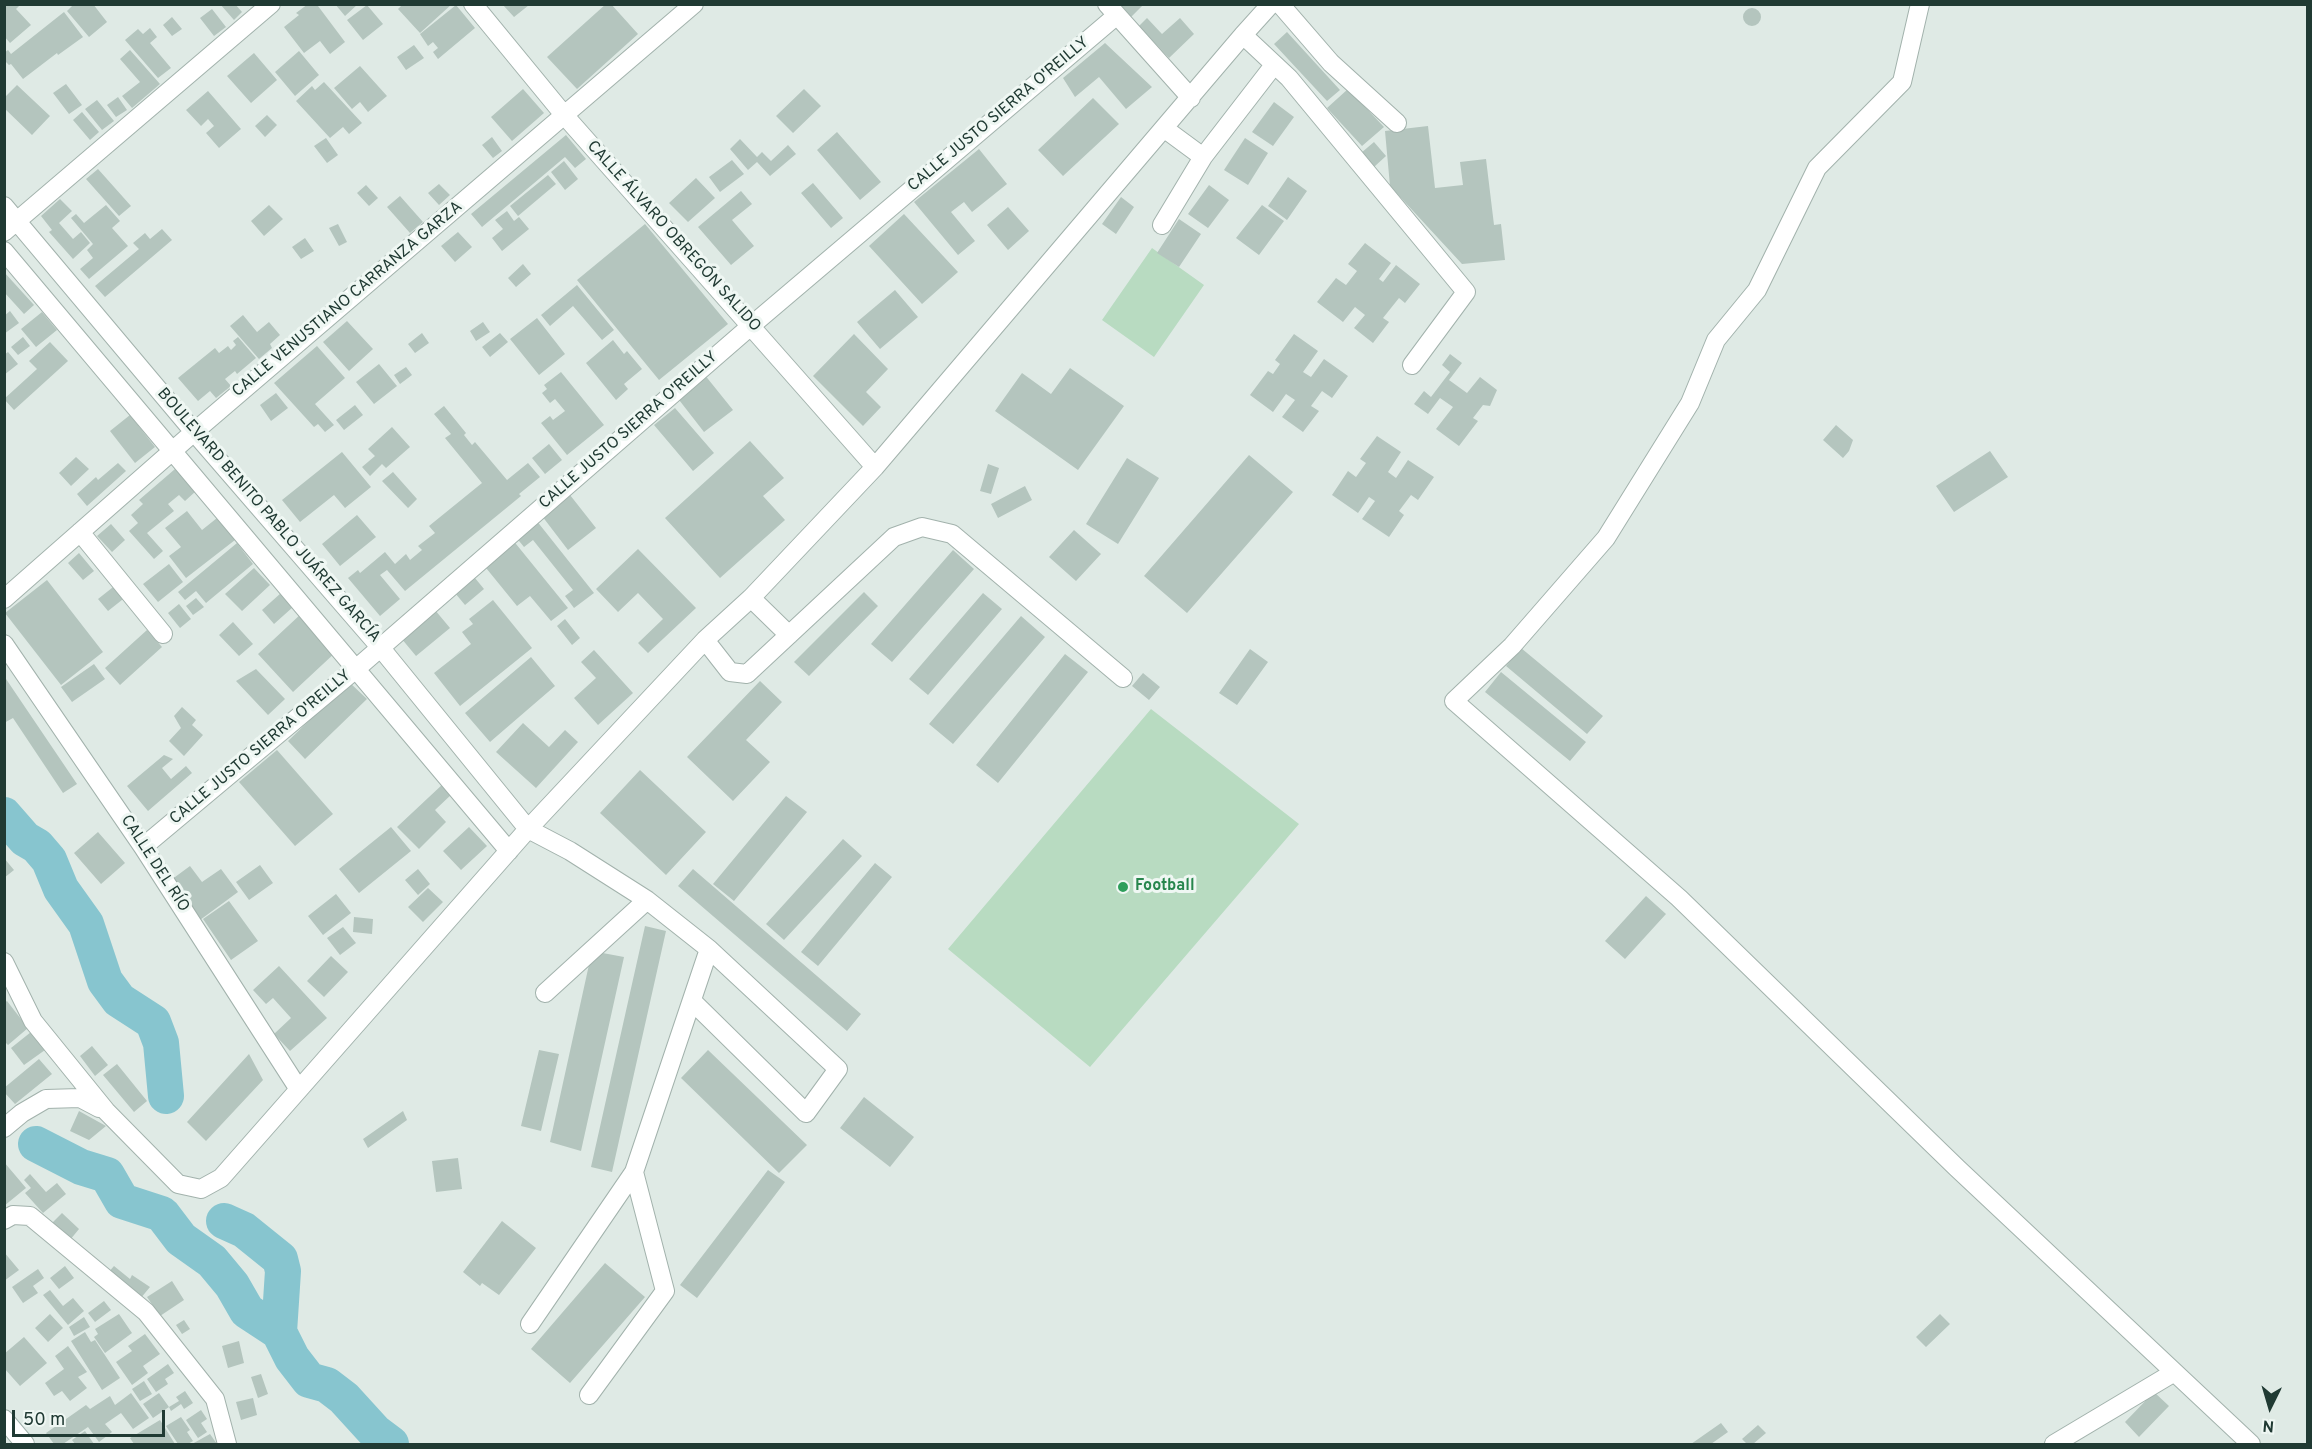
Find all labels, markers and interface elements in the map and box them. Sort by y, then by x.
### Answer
street label: CALLE JUSTO SIERRA O'REILLY [905,34,1093,196]
street label: CALLE ÁLVARO OBREGÓN SALIDO [582,137,764,337]
street label: CALLE VENUSTIANO CARRANZA GARZA [229,198,467,402]
street label: CALLE JUSTO SIERRA O'REILLY [536,348,722,514]
street label: BOULEVARD BENITO PABLO JUÁREZ GARCÍA [152,385,384,647]
street label: CALLE JUSTO SIERRA O'REILLY [167,667,355,829]
street label: CALLE DEL RÍO [116,812,192,916]
place label: Football [1135,877,1195,897]
marker: Football [1116,880,1130,894]
north arrow [2240,1377,2300,1437]
scale bar [15,1398,168,1436]
text: 50 m [23,1409,65,1432]
text: N [2262,1414,2275,1435]

